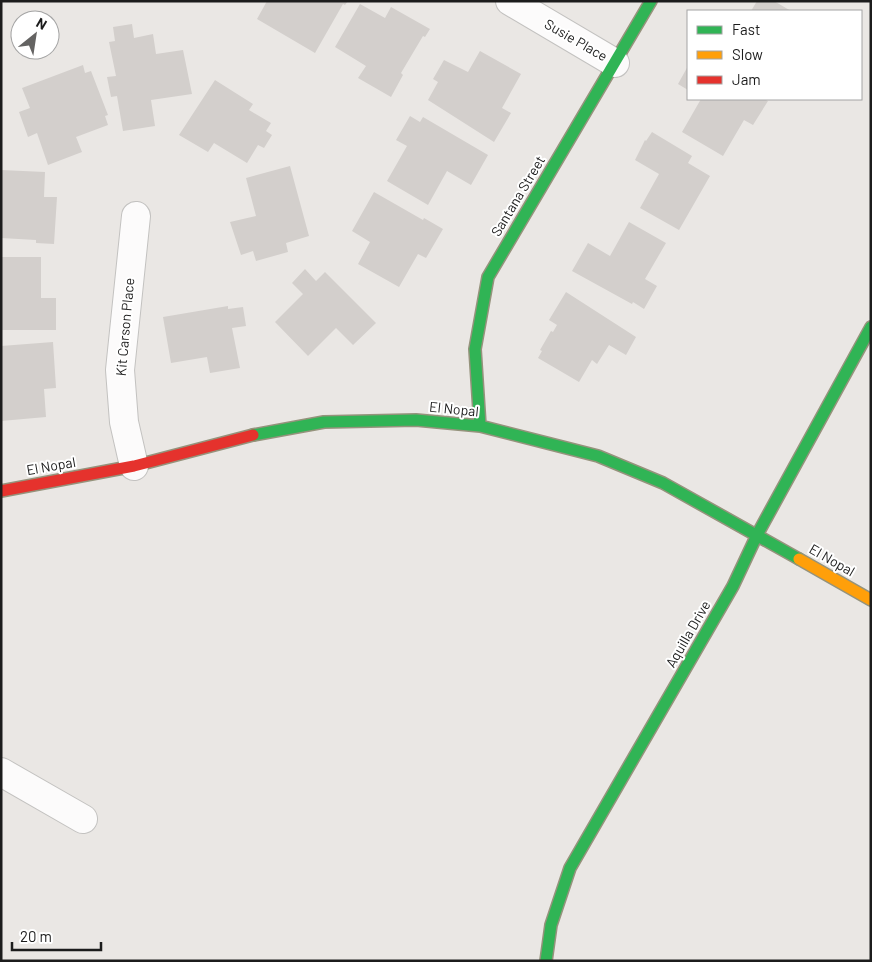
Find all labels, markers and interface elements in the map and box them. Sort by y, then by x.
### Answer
north arrow [10,10,60,60]
legend [687,10,862,100]
text: N [33,14,50,33]
street label: Susie Place [542,15,611,64]
text: Fast [732,20,760,38]
text: Slow [732,45,763,63]
text: Jam [732,70,761,88]
street label: Santana Street [487,152,548,239]
street label: Kit Carson Place [112,277,137,377]
street label: El Nopal [428,397,480,420]
street label: El Nopal [25,453,77,478]
street label: El Nopal [806,540,858,579]
street label: Aquilla Drive [662,597,714,670]
scale bar [12,920,101,952]
text: 20 m [20,927,52,945]

